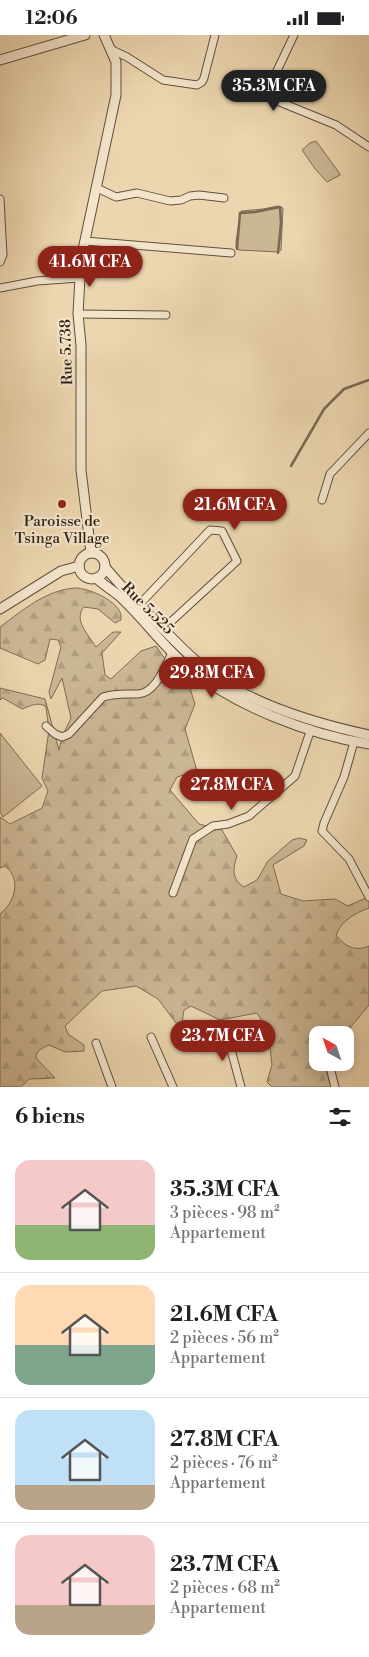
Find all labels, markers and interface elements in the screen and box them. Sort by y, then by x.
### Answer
text: 12:06 [25,6,77,30]
pin: 35.3M CFA [217,69,331,112]
text: 35.3M CFA [232,76,316,96]
pin: 41.6M CFA [33,245,147,288]
text: 41.6M CFA [49,252,131,272]
street label: Rue 5.738 [56,319,77,385]
pin: 21.6M CFA [178,489,292,531]
text: 21.6M CFA [194,495,276,515]
marker: Paroisse de Tsinga Village [56,498,68,510]
place label: Paroisse de Tsinga Village [14,512,110,548]
street label: Rue 5.525 [117,578,178,639]
pin: 29.8M CFA [155,657,269,699]
text: 29.8M CFA [170,663,254,683]
pin: 27.8M CFA [175,769,289,811]
text: 27.8M CFA [191,775,273,795]
pin: 23.7M CFA [166,1019,280,1062]
text: 23.7M CFA [181,1026,265,1046]
north arrow [309,1026,354,1071]
map controls [309,1026,354,1071]
icon: filters [326,1103,354,1131]
text: 6 biens [15,1104,85,1130]
text: 35.3M CFA [170,1177,279,1203]
icon: home [55,1180,115,1240]
text: 3 pièces · 98 m² [170,1203,280,1223]
text: Appartement [170,1223,266,1243]
text: 21.6M CFA [170,1302,278,1328]
icon: home [55,1305,115,1365]
text: 2 pièces · 56 m² [170,1328,279,1348]
text: Appartement [170,1348,266,1368]
text: 27.8M CFA [170,1427,279,1453]
icon: home [55,1430,115,1490]
text: 2 pièces · 76 m² [170,1453,278,1473]
text: Appartement [170,1473,266,1493]
text: 23.7M CFA [170,1552,279,1578]
icon: home [55,1555,115,1615]
text: 2 pièces · 68 m² [170,1578,280,1598]
text: Appartement [170,1598,266,1618]

